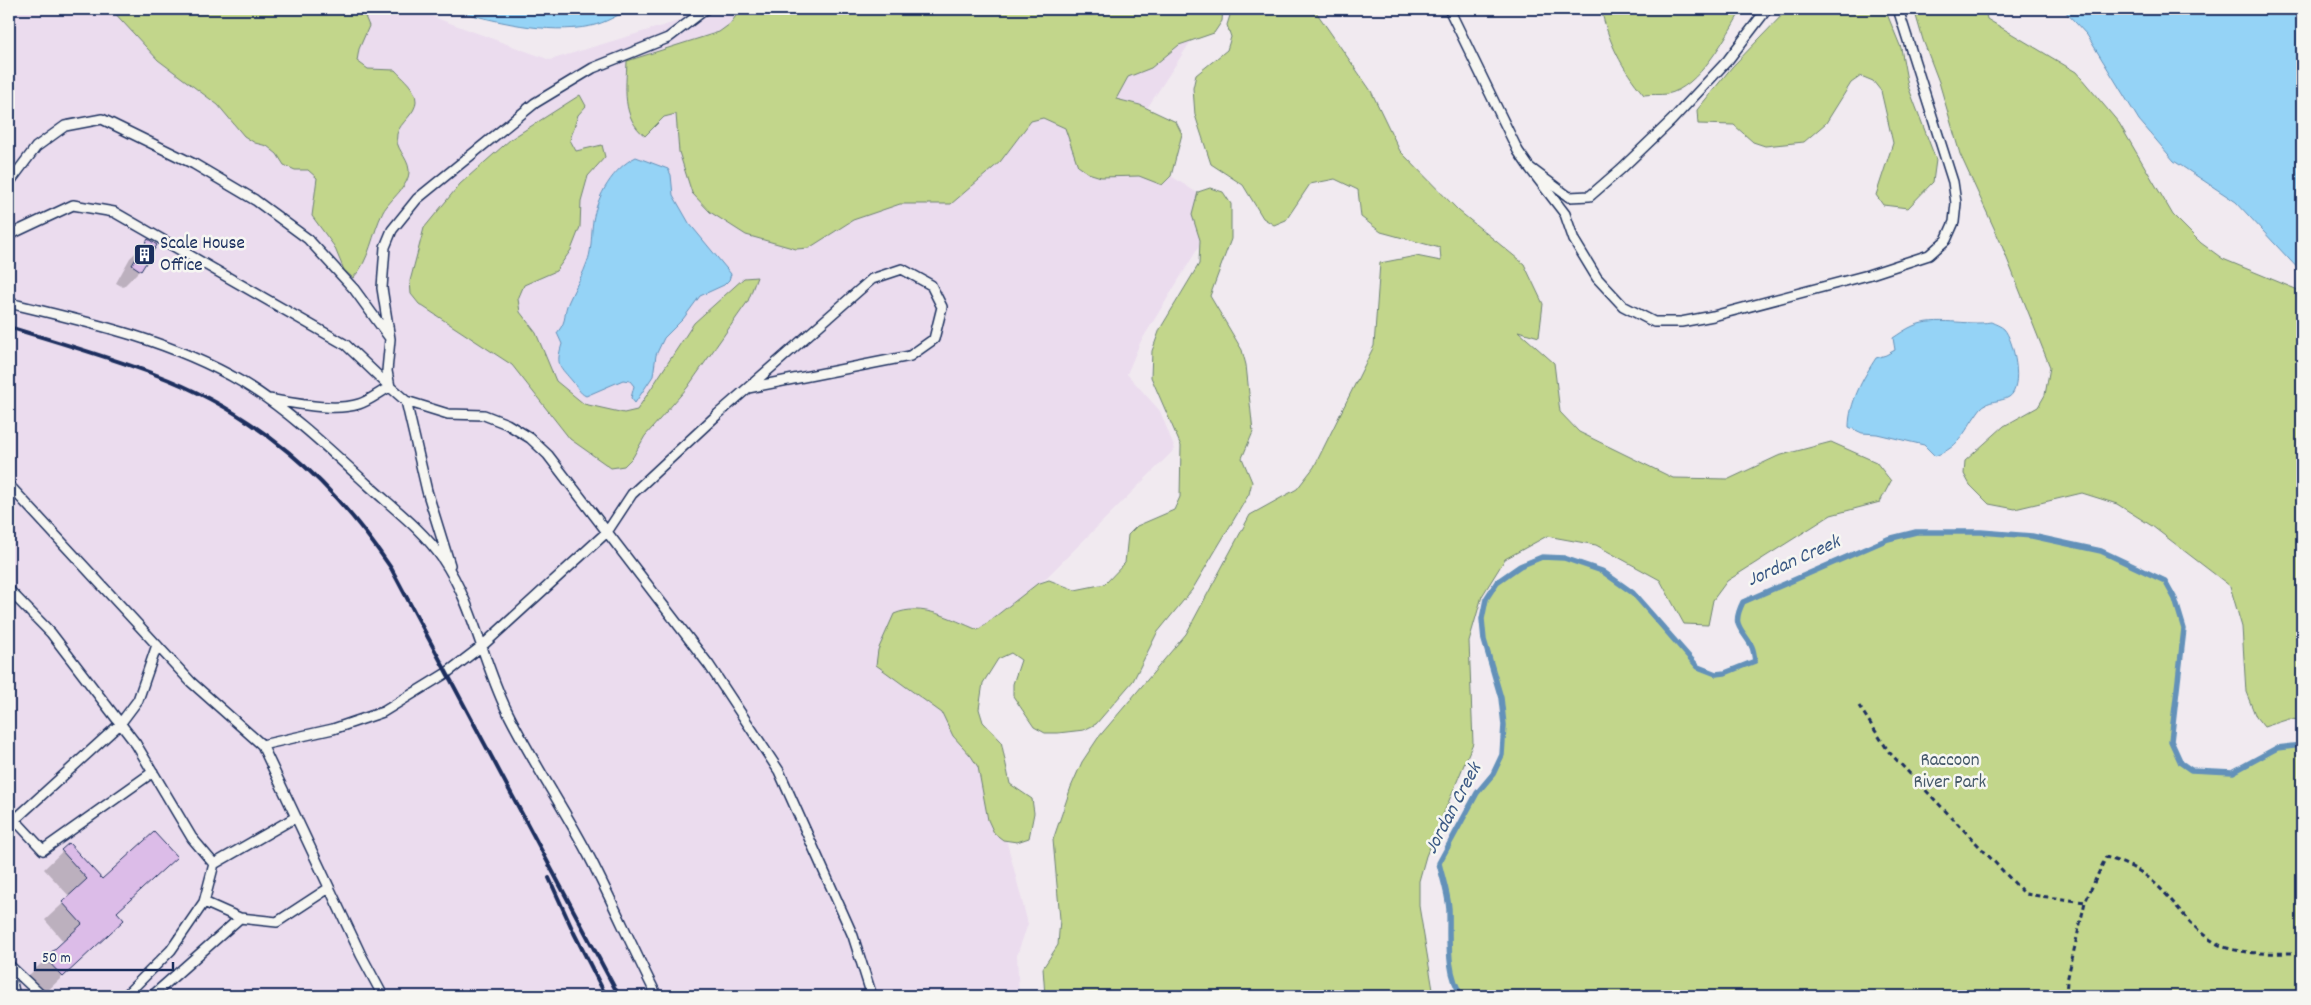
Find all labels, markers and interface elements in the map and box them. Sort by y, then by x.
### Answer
place label: Scale House Office [160,231,245,280]
building icon: Scale House Office [132,243,156,267]
water label: Jordan Creek [1743,528,1847,595]
park label: Raccoon River Park [1914,748,1987,797]
water label: Jordan Creek [1418,757,1491,859]
scale bar [35,940,172,972]
text: 50 m [42,948,71,970]

